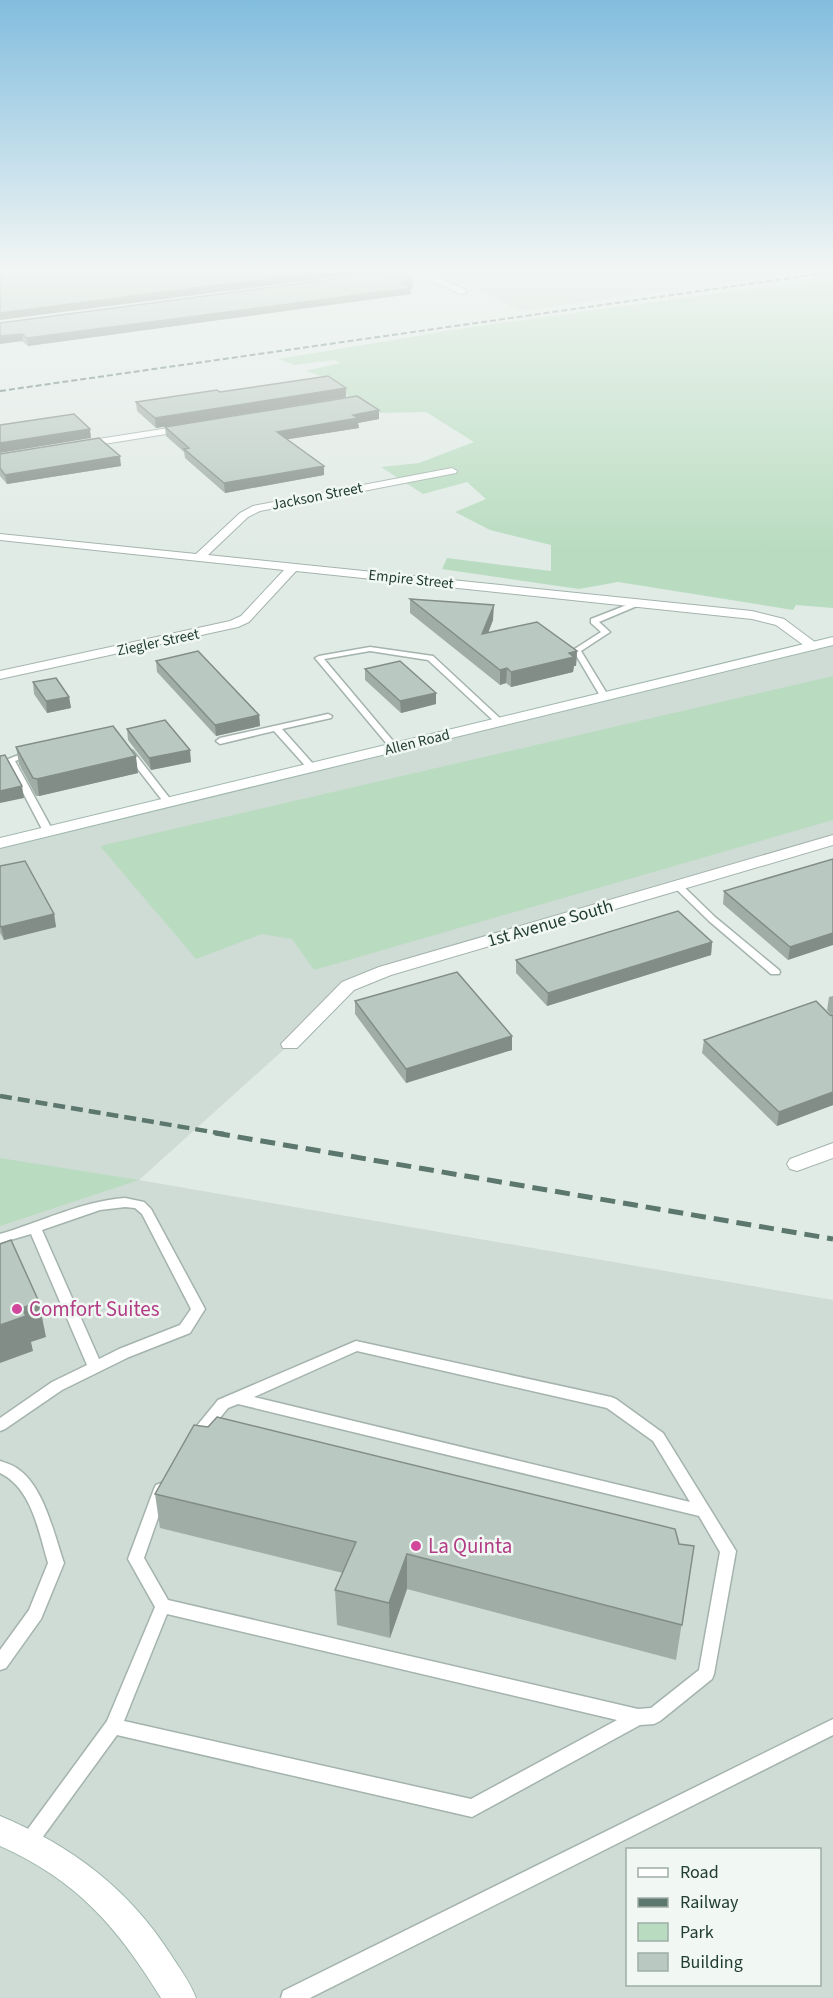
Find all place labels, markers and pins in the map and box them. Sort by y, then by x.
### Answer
place label: Comfort Suites [29,1294,160,1324]
marker: Comfort Suites [10,1302,24,1316]
place label: La Quinta [428,1531,512,1561]
marker: La Quinta [409,1539,423,1553]

